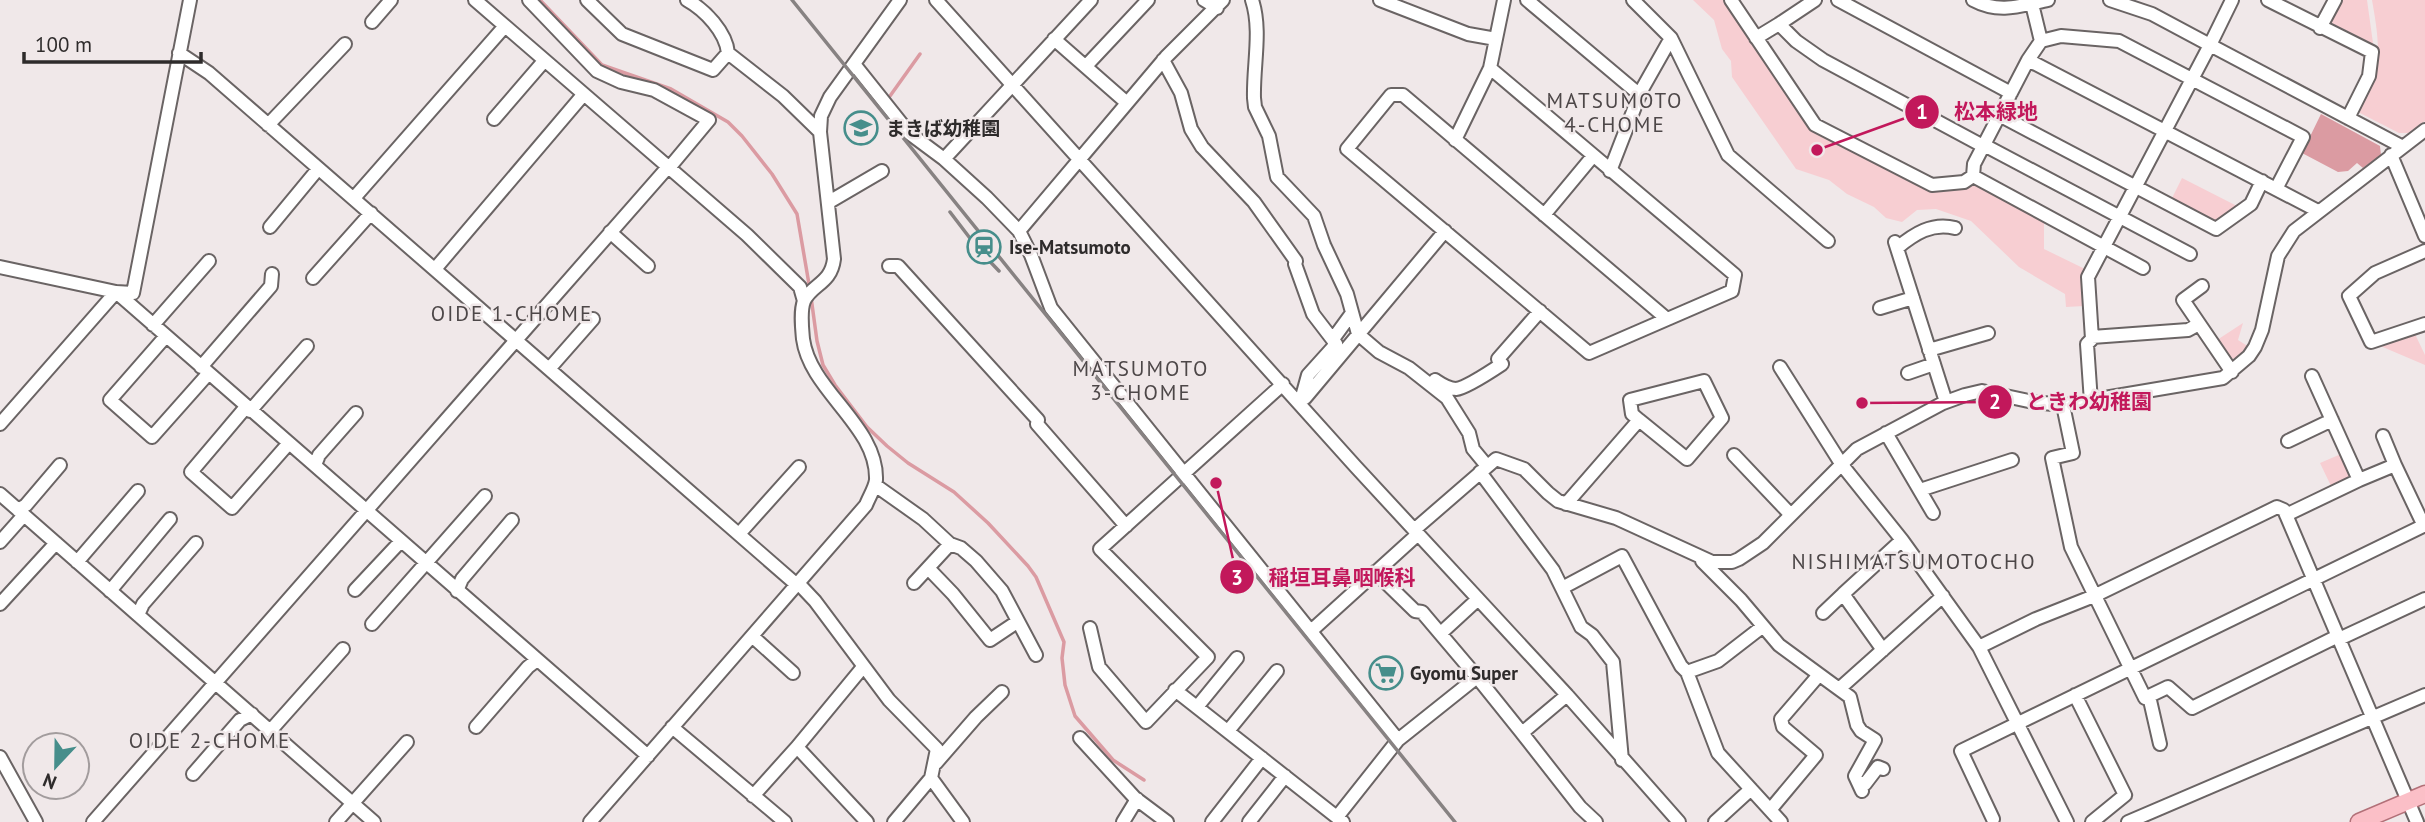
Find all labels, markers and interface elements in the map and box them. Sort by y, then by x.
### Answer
scale bar [24,21,201,65]
text: 100 m [35,31,92,58]
district label: MATSUMOTO 4-CHOME [1547,87,1683,138]
callout: 松本緑地 [1905,91,2052,133]
text: 1 [1916,98,1928,125]
text: 松本緑地 [1954,98,2038,125]
school or university icon: まきば幼稚園 [842,109,880,147]
place label: まきば幼稚園 [886,116,1000,140]
station icon: Ise-Matsumoto [965,228,1003,266]
place label: Ise-Matsumoto [1009,235,1131,259]
district label: OIDE 1-CHOME [431,300,593,327]
district label: MATSUMOTO 3-CHOME [1073,355,1209,406]
callout: ときわ幼稚園 [1977,381,2166,423]
text: 2 [1989,388,2001,415]
text: ときわ幼稚園 [2026,388,2152,415]
district label: NISHIMATSUMOTOCHO [1791,548,2037,575]
callout: 稲垣耳鼻咽喉科 [1219,556,1429,598]
text: 3 [1231,564,1243,591]
text: 稲垣耳鼻咽喉科 [1269,564,1416,591]
supermarket icon: Gyomu Super [1367,654,1405,692]
place label: Gyomu Super [1410,661,1518,685]
district label: OIDE 2-CHOME [129,727,291,754]
north arrow [21,731,91,801]
text: N [39,768,60,795]

